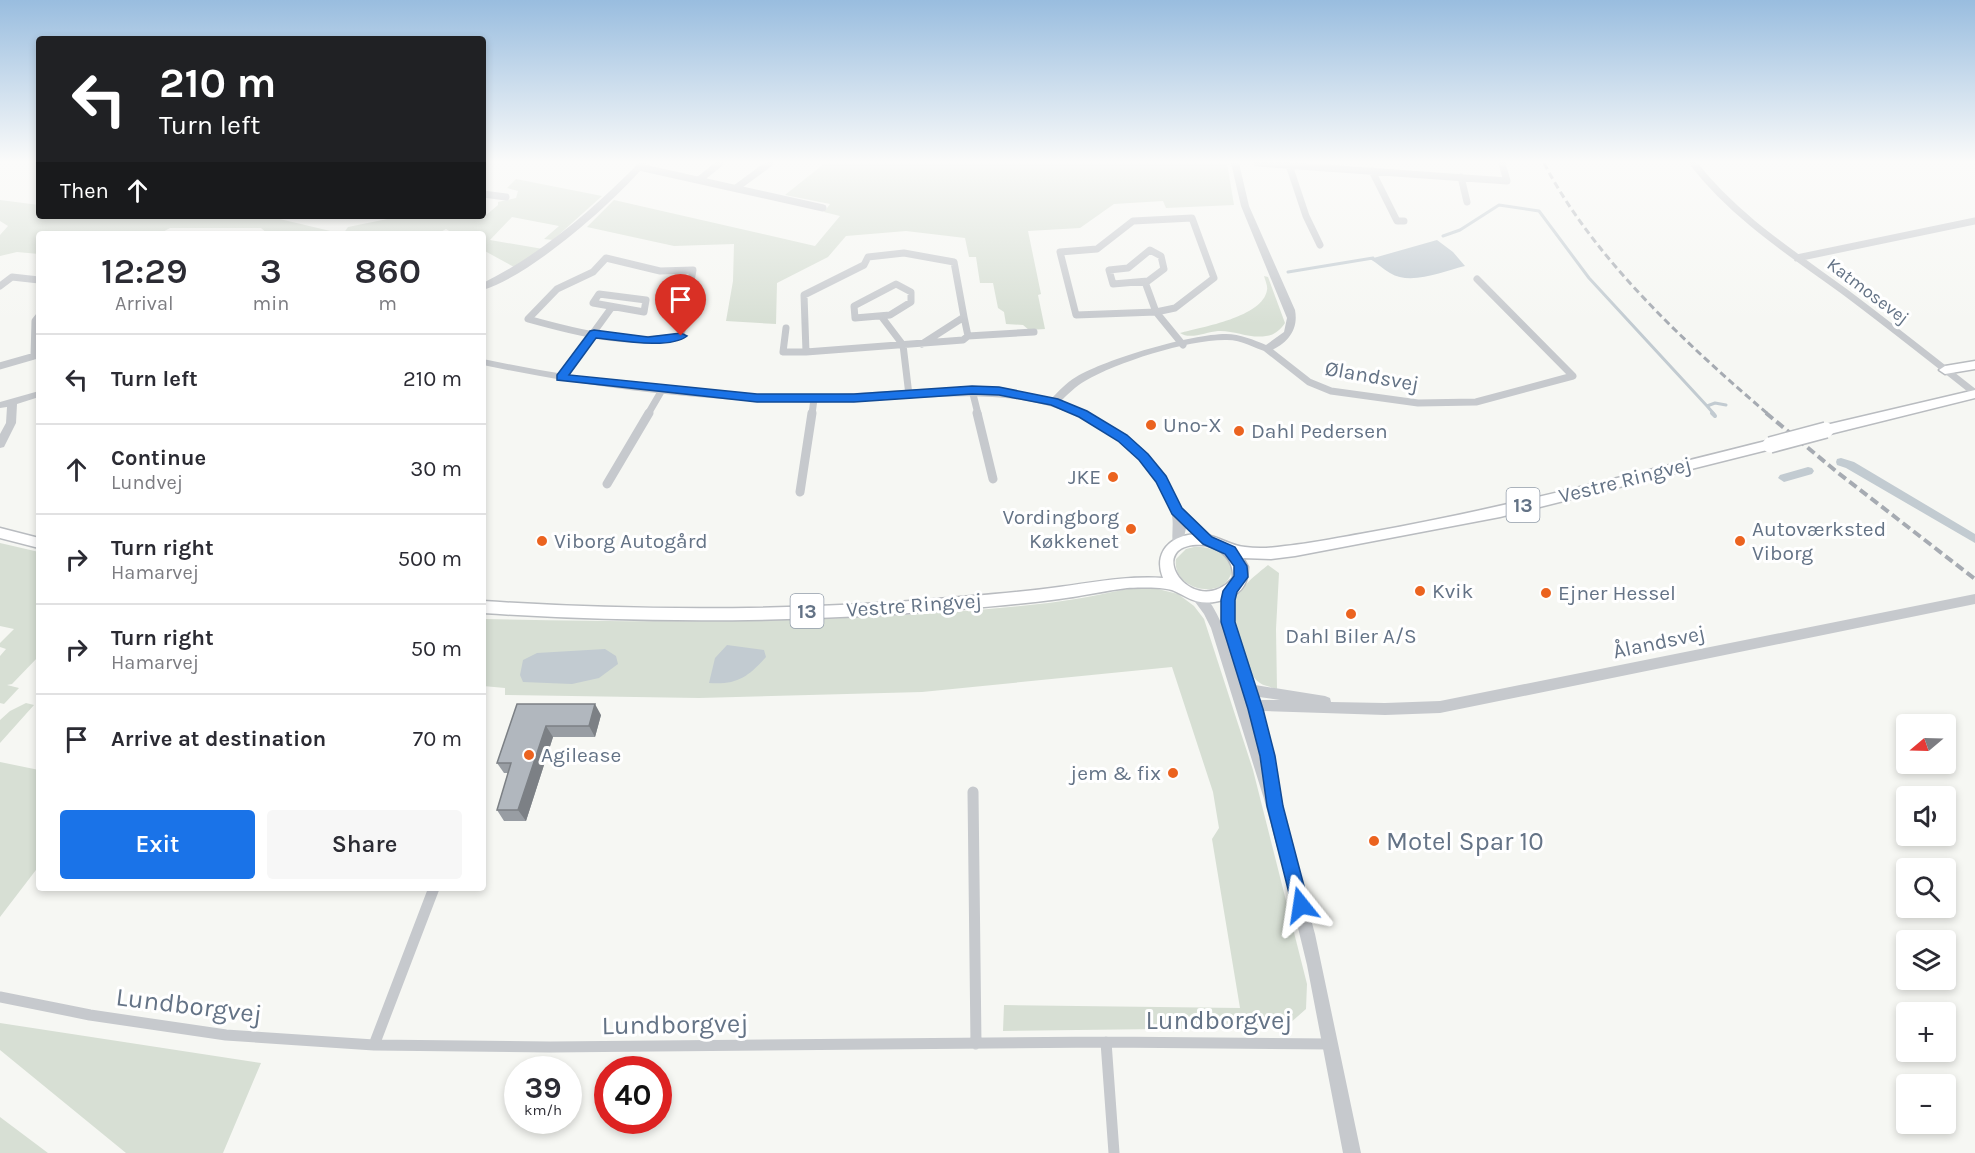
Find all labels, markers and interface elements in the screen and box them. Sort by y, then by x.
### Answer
text: 210 m [159,58,276,108]
icon: left [60,60,138,138]
text: Turn left [159,109,260,141]
icon: ahead [121,174,154,207]
text: Then [60,178,109,204]
text: 12:29 [101,250,188,292]
text: 3 [260,250,282,292]
text: 860 [354,250,421,292]
street label: Katmosevej [1823,253,1913,329]
pin [655,274,706,336]
icon: arrive [664,283,697,316]
text: Arrival [115,292,174,315]
text: min [253,292,289,315]
text: m [378,292,397,315]
street label: Ølandsvej [1323,356,1421,396]
icon: left [60,363,93,396]
text: Turn left [111,366,198,392]
text: 210 m [403,366,462,392]
place label: Uno-X [1163,413,1222,437]
marker: Uno-X [1144,418,1158,432]
place label: Dahl Pedersen [1251,419,1388,443]
marker: Dahl Pedersen [1232,424,1246,438]
text: Continue [111,445,206,471]
street label: Vestre Ringvej [1556,452,1694,508]
icon: ahead [60,453,93,486]
text: 30 m [410,456,462,482]
place label: JKE [1068,465,1101,489]
marker: JKE [1106,470,1120,484]
text: Lundvej [111,471,183,494]
road number: 13 [1506,488,1540,522]
place label: Vordingborg Køkkenet [1003,505,1119,553]
place label: Autoværksted Viborg [1752,517,1886,565]
marker: Vordingborg Køkkenet [1124,522,1138,536]
place label: Viborg Autogård [554,529,708,553]
marker: Viborg Autogård [535,534,549,548]
marker: Autoværksted Viborg [1733,534,1747,548]
text: Turn right [111,535,214,561]
icon: right [60,543,93,576]
text: 500 m [398,546,462,572]
text: Hamarvej [111,561,199,584]
place label: Kvik [1432,579,1474,603]
place label: Ejner Hessel [1558,581,1676,605]
marker: Kvik [1413,584,1427,598]
marker: Ejner Hessel [1539,586,1553,600]
street label: Vestre Ringvej [845,588,983,622]
road number: 13 [790,594,824,628]
marker: Dahl Biler A/S [1344,607,1358,621]
street label: Ålandsvej [1611,621,1707,663]
place label: Dahl Biler A/S [1285,624,1417,648]
text: Turn right [111,625,214,651]
icon: right [60,633,93,666]
text: 50 m [411,636,462,662]
text: Hamarvej [111,651,199,674]
north arrow [1896,714,1956,774]
map controls [1896,714,1956,1134]
icon: arrive [60,723,93,756]
text: Arrive at destination [111,726,326,752]
text: 70 m [413,726,462,752]
place label: Agilease [541,743,621,767]
marker: Agilease [522,748,536,762]
place label: jem & fix [1069,761,1161,785]
marker: jem & fix [1166,766,1180,780]
button: sound [1896,786,1956,846]
button: Exit [60,810,255,879]
button: Share [267,810,462,879]
place label: Motel Spar 10 [1386,826,1544,857]
marker: Motel Spar 10 [1367,834,1381,848]
button: search [1896,858,1956,918]
position arrow [1269,873,1333,937]
button: layers [1896,930,1956,990]
street label: Lundborgvej [114,981,264,1030]
button: + [1896,1002,1956,1062]
street label: Lundborgvej [1146,1005,1292,1036]
street label: Lundborgvej [601,1008,749,1041]
speed limit sign: 40 [594,1056,672,1134]
text: 39 [525,1070,561,1106]
button: − [1896,1074,1956,1134]
text: km/h [524,1101,562,1119]

